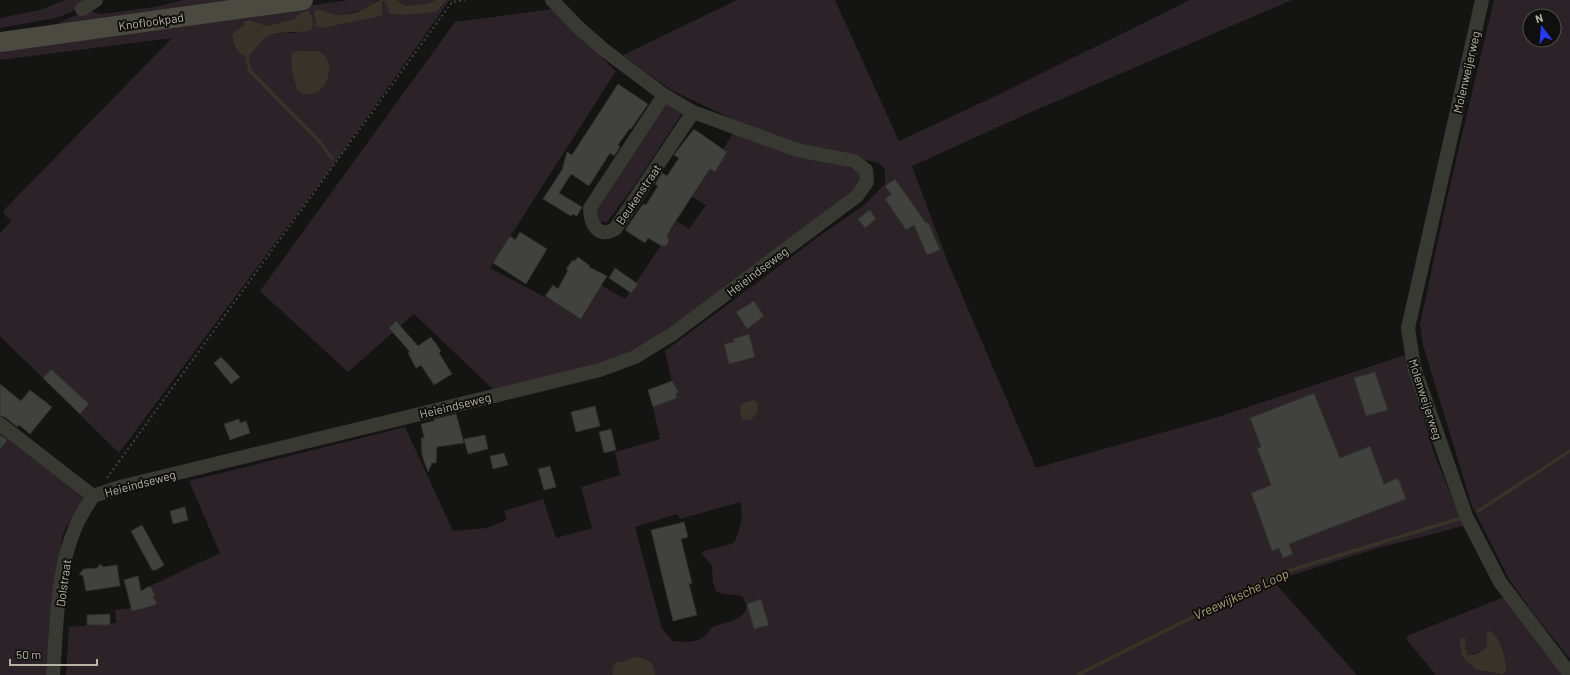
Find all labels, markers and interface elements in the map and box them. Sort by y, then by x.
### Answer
north arrow [1522,8,1562,48]
street label: Knoflookpad [117,9,185,33]
text: N [1534,11,1544,25]
street label: Molenweijerweg [1450,30,1482,114]
street label: Beukenstraat [613,161,663,227]
street label: Heieindseweg [724,243,790,299]
street label: Molenweijerweg [1406,357,1446,441]
street label: Heieindseweg [418,389,492,421]
street label: Heieindseweg [103,467,177,499]
street label: Dolstraat [53,558,73,608]
water label: Vreewijksche Loop [1191,565,1291,623]
scale bar [10,641,97,667]
text: 50 m [16,647,41,661]

